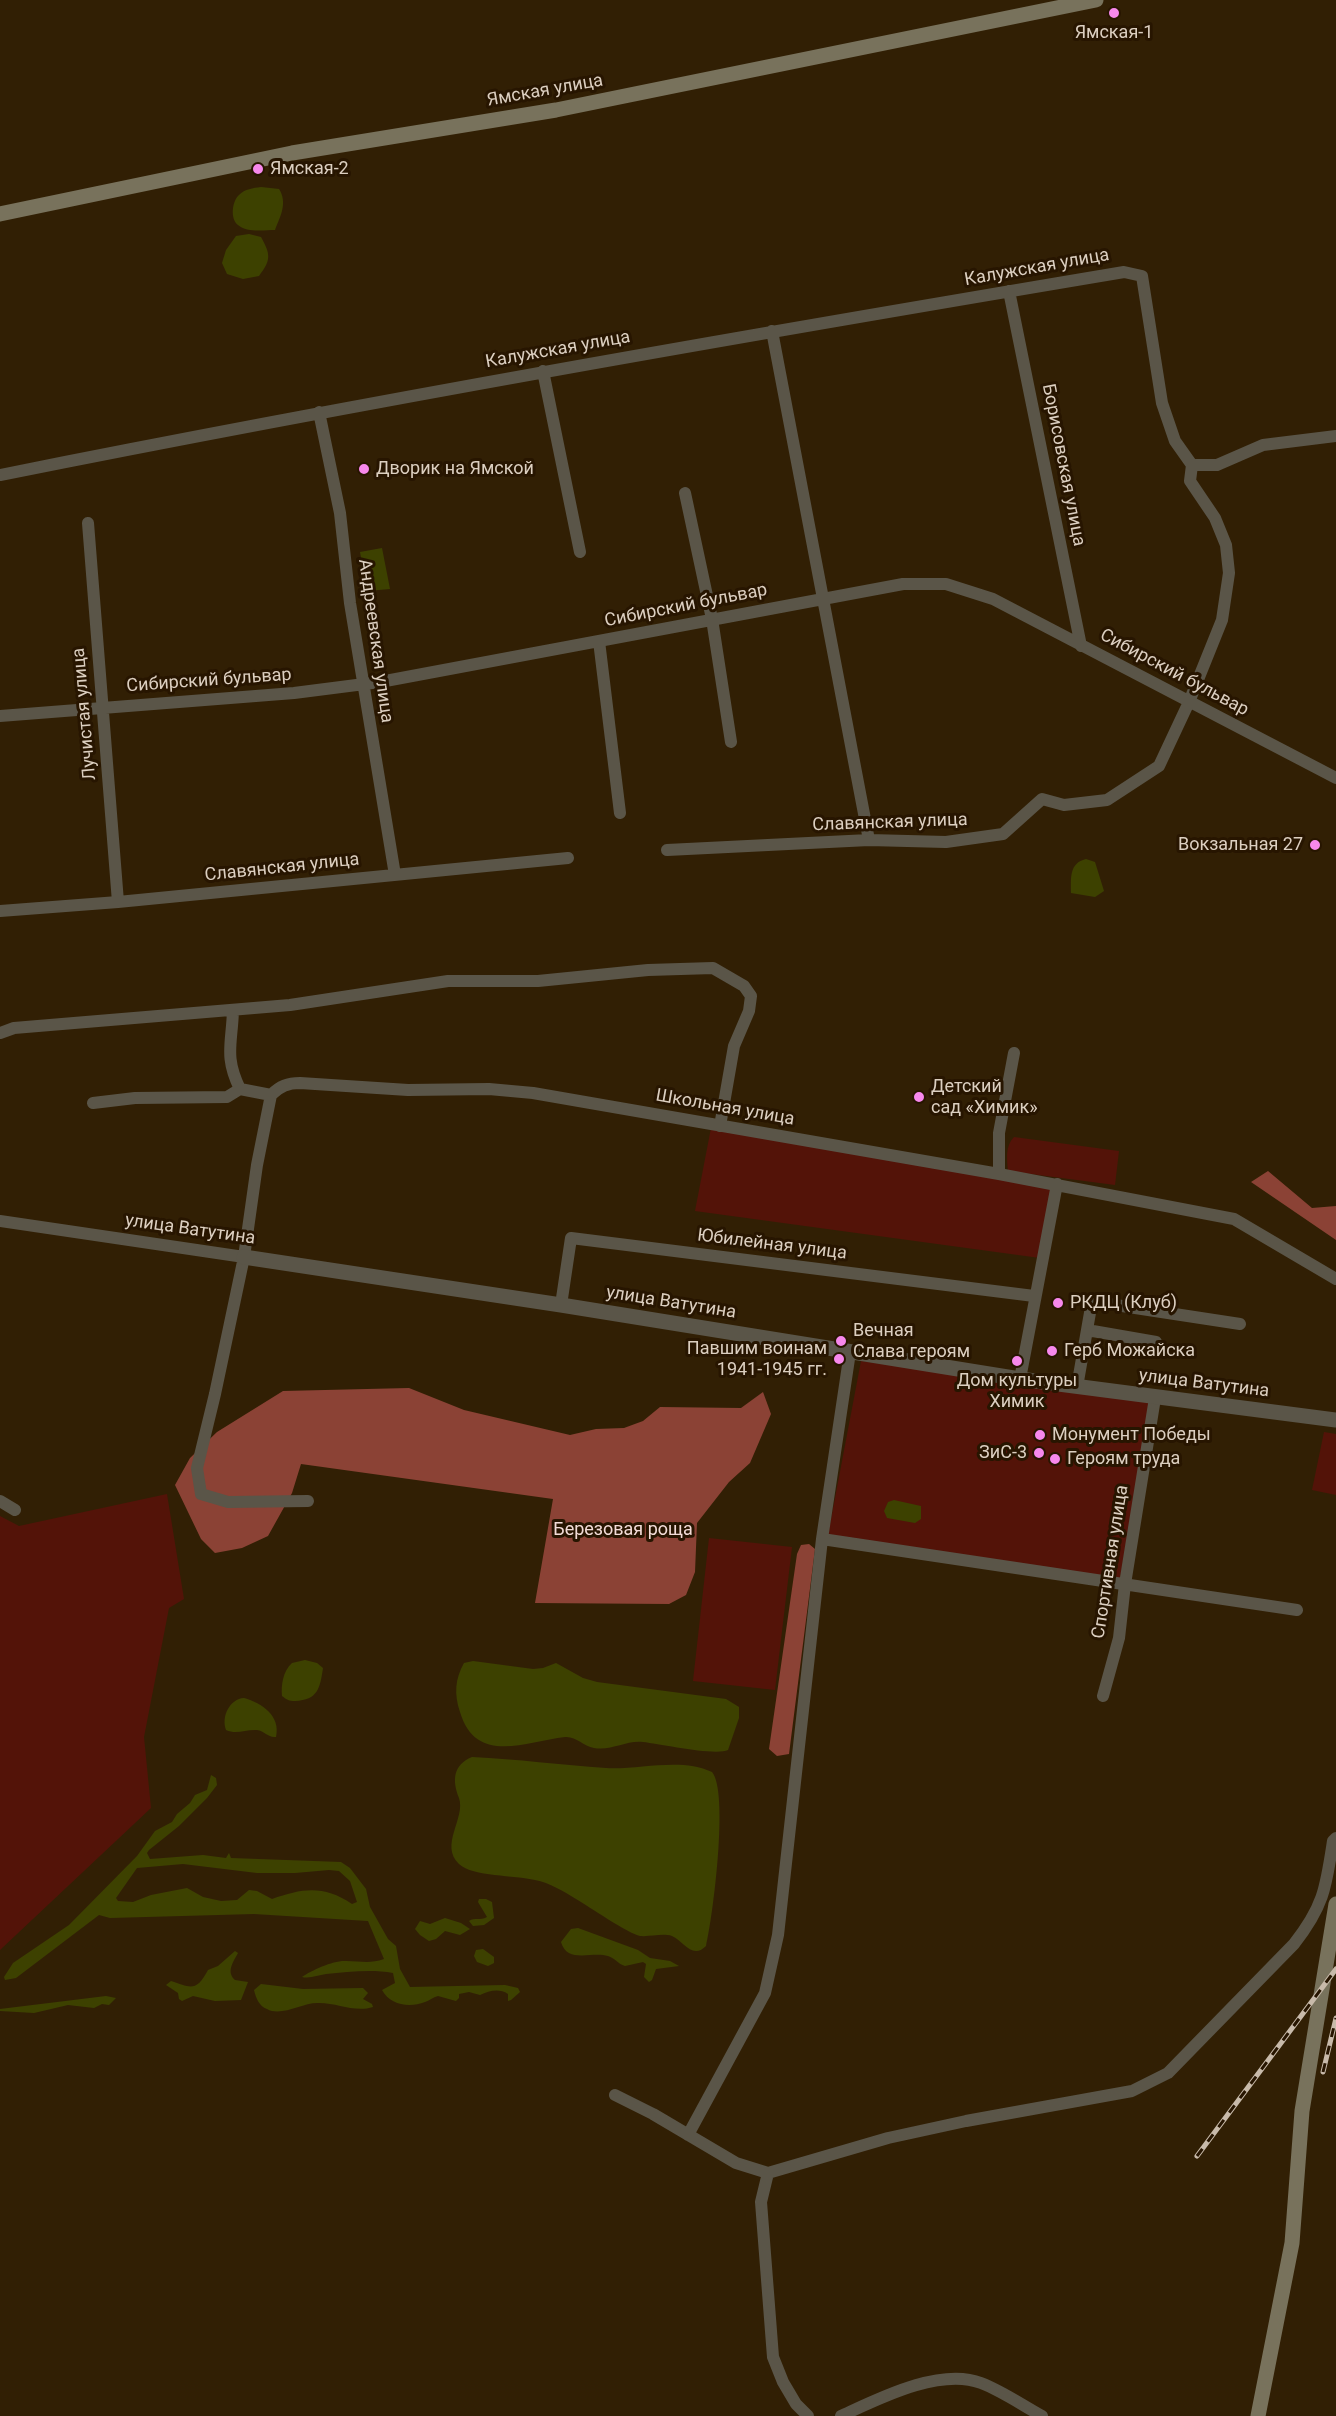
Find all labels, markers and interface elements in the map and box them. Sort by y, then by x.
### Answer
marker: Ямская-1 [1107,6,1121,20]
place label: Ямская-1 [1075,22,1153,44]
street label: Ямская улица [485,70,605,112]
place label: Ямская-2 [270,158,349,180]
marker: Ямская-2 [251,162,265,176]
street label: Калужская улица [963,245,1111,291]
street label: Калужская улица [484,327,632,373]
street label: Борисовская улица [1037,382,1089,548]
place label: Дворик на Ямской [376,458,534,480]
marker: Дворик на Ямской [357,462,371,476]
street label: Андреевская улица [353,558,397,724]
street label: Сибирский бульвар [603,580,769,632]
street label: Сибирский бульвар [1096,625,1252,721]
street label: Лучистая улица [68,647,102,781]
street label: Сибирский бульвар [126,664,292,698]
street label: Славянская улица [812,809,968,837]
place label: Вокзальная 27 [1178,834,1303,856]
marker: Вокзальная 27 [1308,838,1322,852]
street label: Славянская улица [204,849,360,887]
place label: Детский сад «Химик» [931,1076,1038,1118]
street label: Школьная улица [654,1085,796,1131]
marker: Детский сад «Химик» [912,1090,926,1104]
street label: улица Ватутина [124,1210,256,1250]
street label: Юбилейная улица [696,1225,848,1265]
street label: улица Ватутина [605,1282,737,1324]
place label: РКДЦ (Клуб) [1070,1292,1177,1314]
marker: РКДЦ (Клуб) [1051,1296,1065,1310]
place label: Вечная Слава героям [853,1320,970,1362]
marker: Вечная Слава героям [834,1334,848,1348]
place label: Павшим воинам 1941-1945 гг. [687,1338,827,1380]
place label: Герб Можайска [1064,1340,1195,1362]
marker: Герб Можайска [1045,1344,1059,1358]
marker: Павшим воинам 1941-1945 гг. [832,1352,846,1366]
marker: Дом культуры Химик [1010,1354,1024,1368]
street label: улица Ватутина [1138,1365,1270,1403]
place label: Дом культуры Химик [957,1370,1077,1412]
place label: Монумент Победы [1052,1424,1211,1446]
marker: Монумент Победы [1033,1428,1047,1442]
place label: ЗиС-3 [979,1442,1027,1464]
marker: ЗиС-3 [1032,1446,1046,1460]
place label: Героям труда [1067,1448,1180,1470]
marker: Героям труда [1048,1452,1062,1466]
street label: Спортивная улица [1088,1484,1134,1640]
park label: Березовая роща [553,1519,693,1541]

